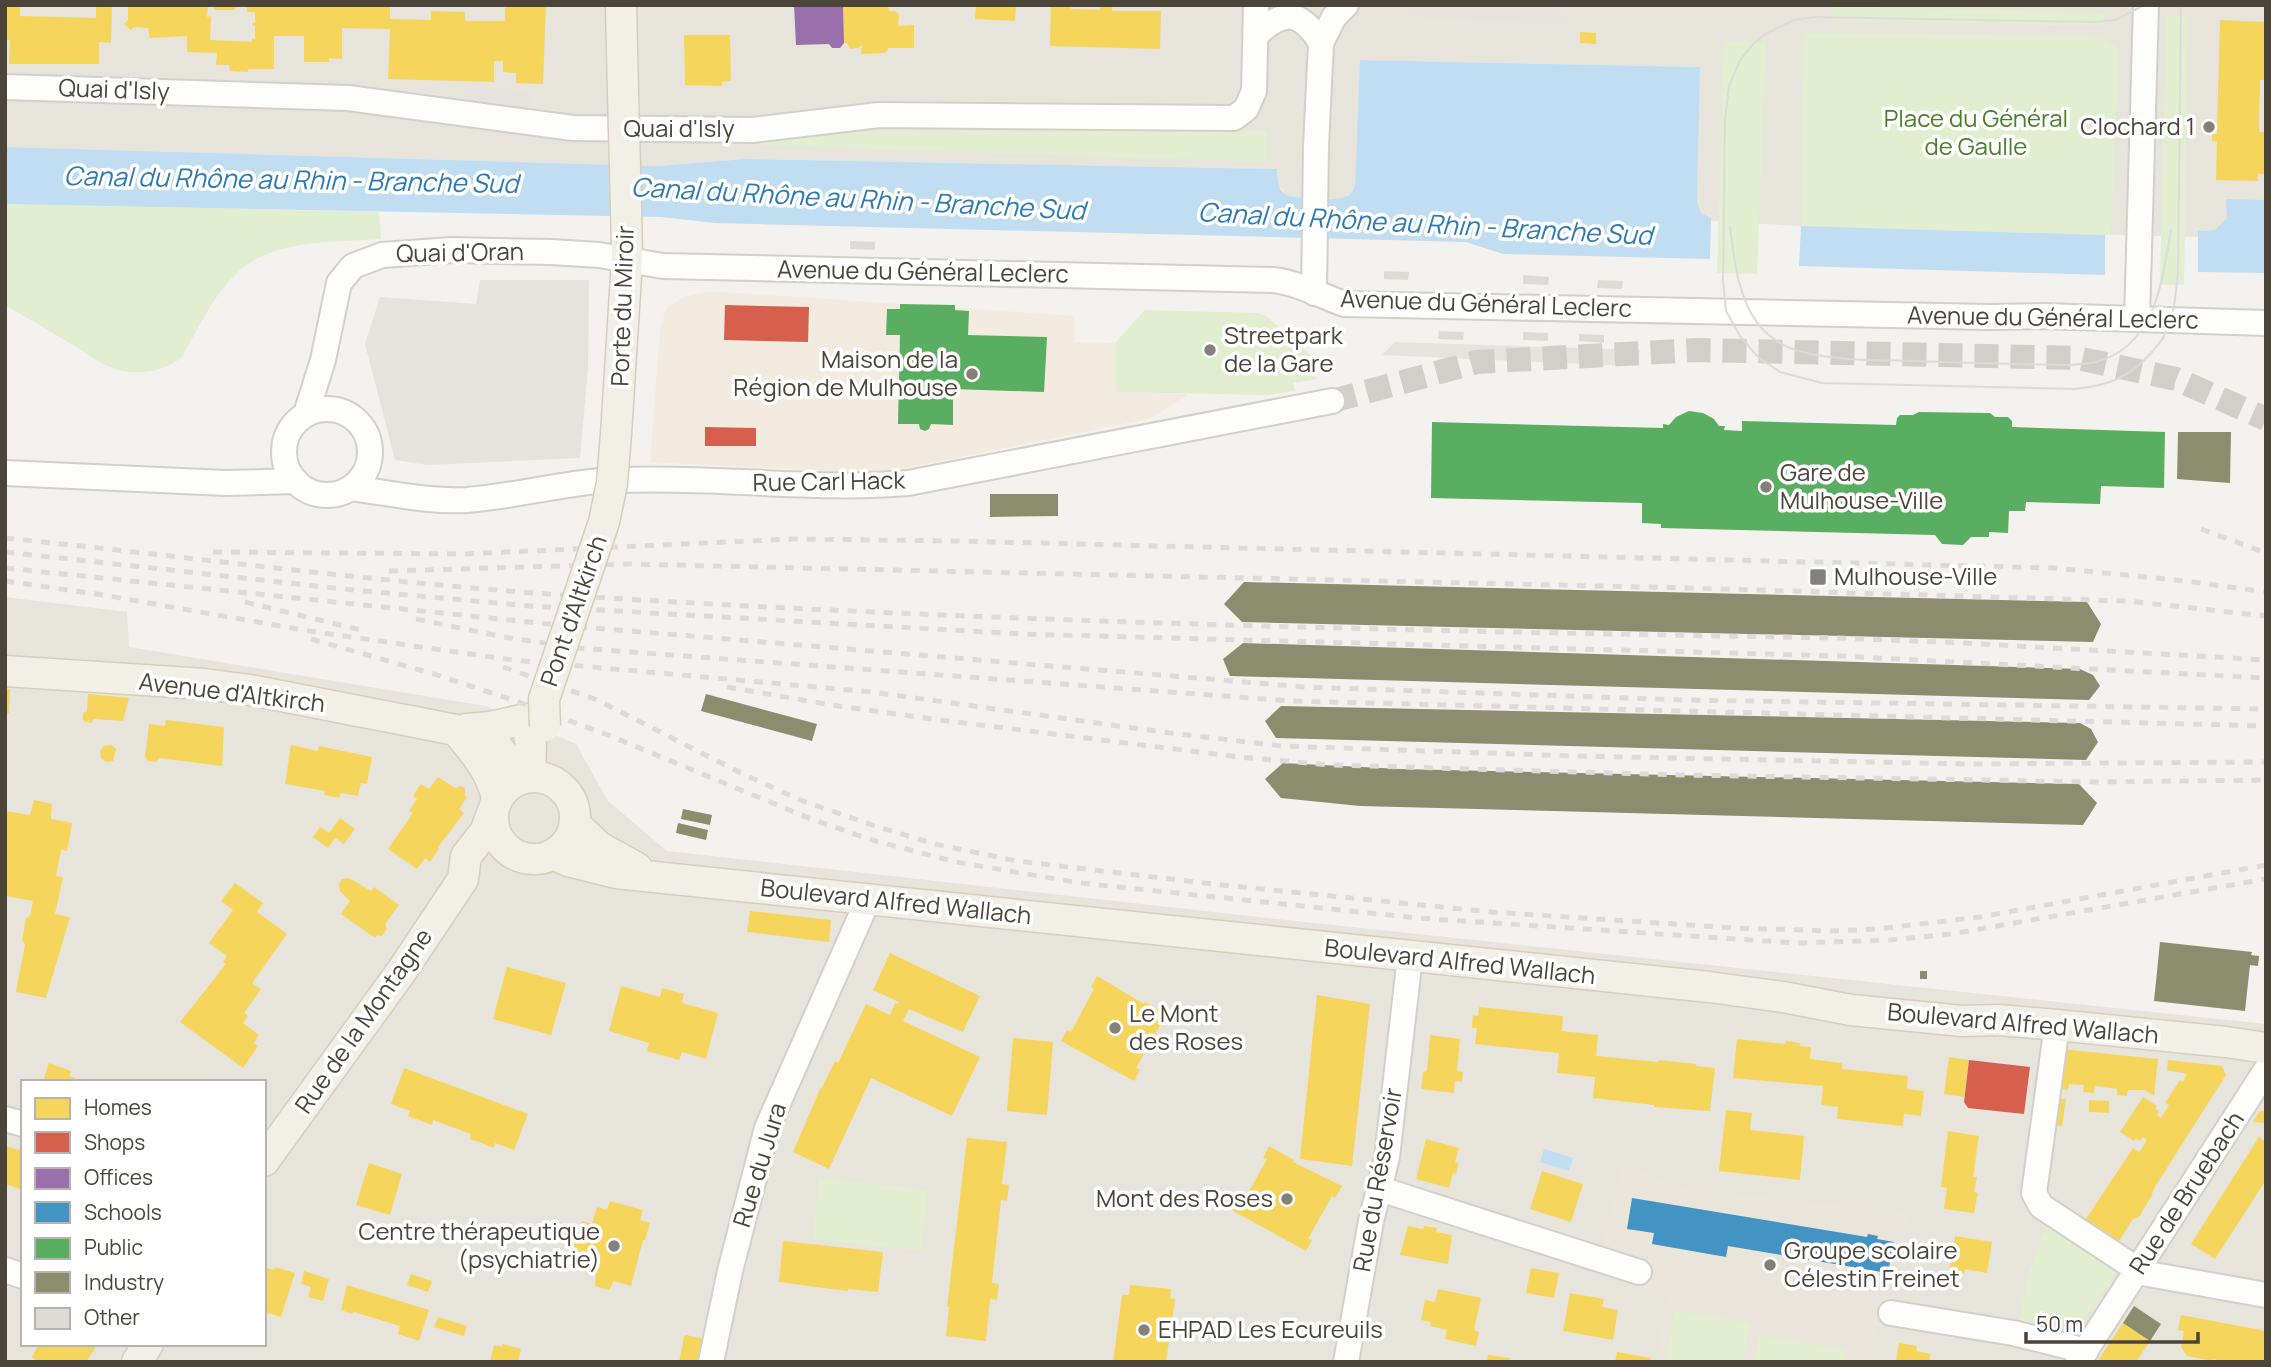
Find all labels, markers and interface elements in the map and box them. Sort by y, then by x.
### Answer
street label: Quai d'Isly [58,70,171,107]
park label: Place du Général de Gaulle [1884,101,2068,162]
place label: Clochard 1 [2080,109,2195,142]
street label: Quai d'Isly [623,111,735,144]
marker: Clochard 1 [2201,119,2217,135]
water label: Canal du Rhône au Rhin - Branche Sud [63,157,522,201]
water label: Canal du Rhône au Rhin - Branche Sud [630,168,1090,228]
water label: Canal du Rhône au Rhin - Branche Sud [1197,193,1657,253]
street label: Porte du Miroir [602,225,641,387]
street label: Quai d'Oran [396,234,524,269]
street label: Avenue du Général Leclerc [777,251,1069,290]
street label: Avenue du Général Leclerc [1340,281,1632,324]
street label: Avenue du Général Leclerc [1907,297,2199,336]
place label: Streetpark de la Gare [1224,318,1344,379]
place label: Maison de la Région de Mulhouse [733,342,958,403]
marker: Streetpark de la Gare [1202,342,1218,358]
marker: Maison de la Région de Mulhouse [964,366,980,382]
place label: Gare de Mulhouse-Ville [1780,455,1943,516]
street label: Rue Carl Hack [752,463,907,498]
marker: Gare de Mulhouse-Ville [1758,479,1774,495]
street label: Pont d'Altkirch [531,531,614,690]
place label: Mulhouse-Ville [1834,559,1997,592]
marker: Mulhouse-Ville [1808,567,1828,587]
street label: Avenue d'Altkirch [137,664,327,719]
street label: Boulevard Alfred Wallach [759,870,1033,931]
street label: Rue de la Montagne [286,921,439,1119]
street label: Boulevard Alfred Wallach [1323,930,1597,991]
street label: Boulevard Alfred Wallach [1886,994,2160,1051]
place label: Le Mont des Roses [1129,996,1243,1057]
marker: Le Mont des Roses [1107,1020,1123,1036]
legend [21,1080,266,1346]
street label: Rue du Réservoir [1344,1085,1409,1274]
text: Homes [84,1093,152,1121]
street label: Rue du Jura [724,1098,793,1231]
street label: Rue de Bruebach [2121,1104,2251,1280]
text: Shops [84,1128,145,1156]
text: Offices [84,1163,153,1191]
place label: Mont des Roses [1096,1181,1273,1214]
marker: Mont des Roses [1279,1191,1295,1207]
text: Schools [84,1198,162,1226]
place label: Centre thérapeutique (psychiatrie) [358,1214,600,1275]
text: Public [84,1233,143,1261]
place label: Groupe scolaire Célestin Freinet [1784,1233,1960,1294]
marker: Centre thérapeutique (psychiatrie) [606,1238,622,1254]
marker: Groupe scolaire Célestin Freinet [1762,1257,1778,1273]
text: Industry [84,1268,164,1296]
scale bar [2026,1300,2198,1344]
text: Other [84,1303,140,1331]
text: 50 m [2036,1310,2083,1338]
place label: EHPAD Les Ecureuils [1158,1312,1383,1345]
marker: EHPAD Les Ecureuils [1136,1322,1152,1338]

